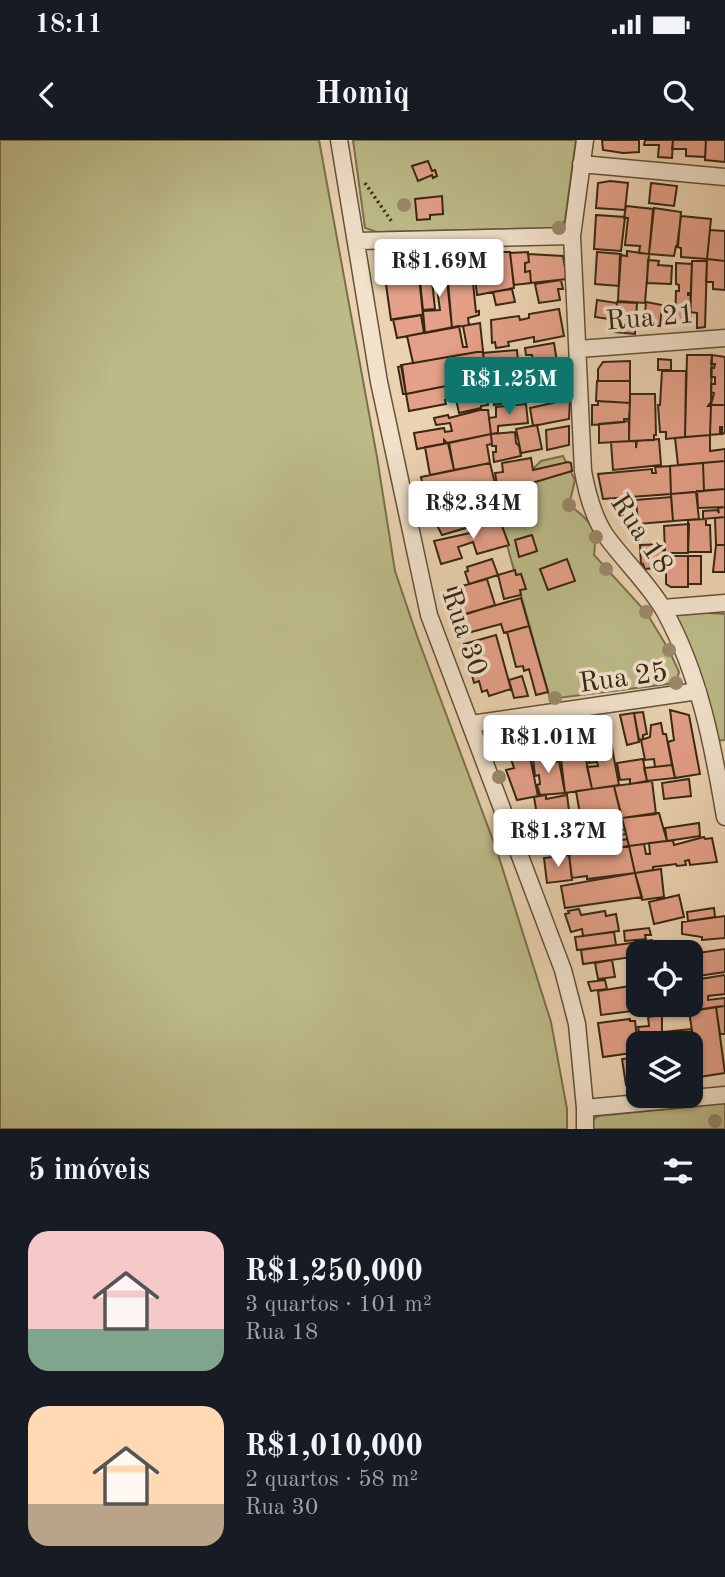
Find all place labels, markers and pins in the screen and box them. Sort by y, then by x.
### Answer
pin: R$1.69M [374,240,504,299]
pin: R$1.25M [444,358,574,417]
pin: R$2.34M [408,482,538,541]
pin: R$1.01M [483,716,613,775]
pin: R$1.37M [493,810,623,869]

